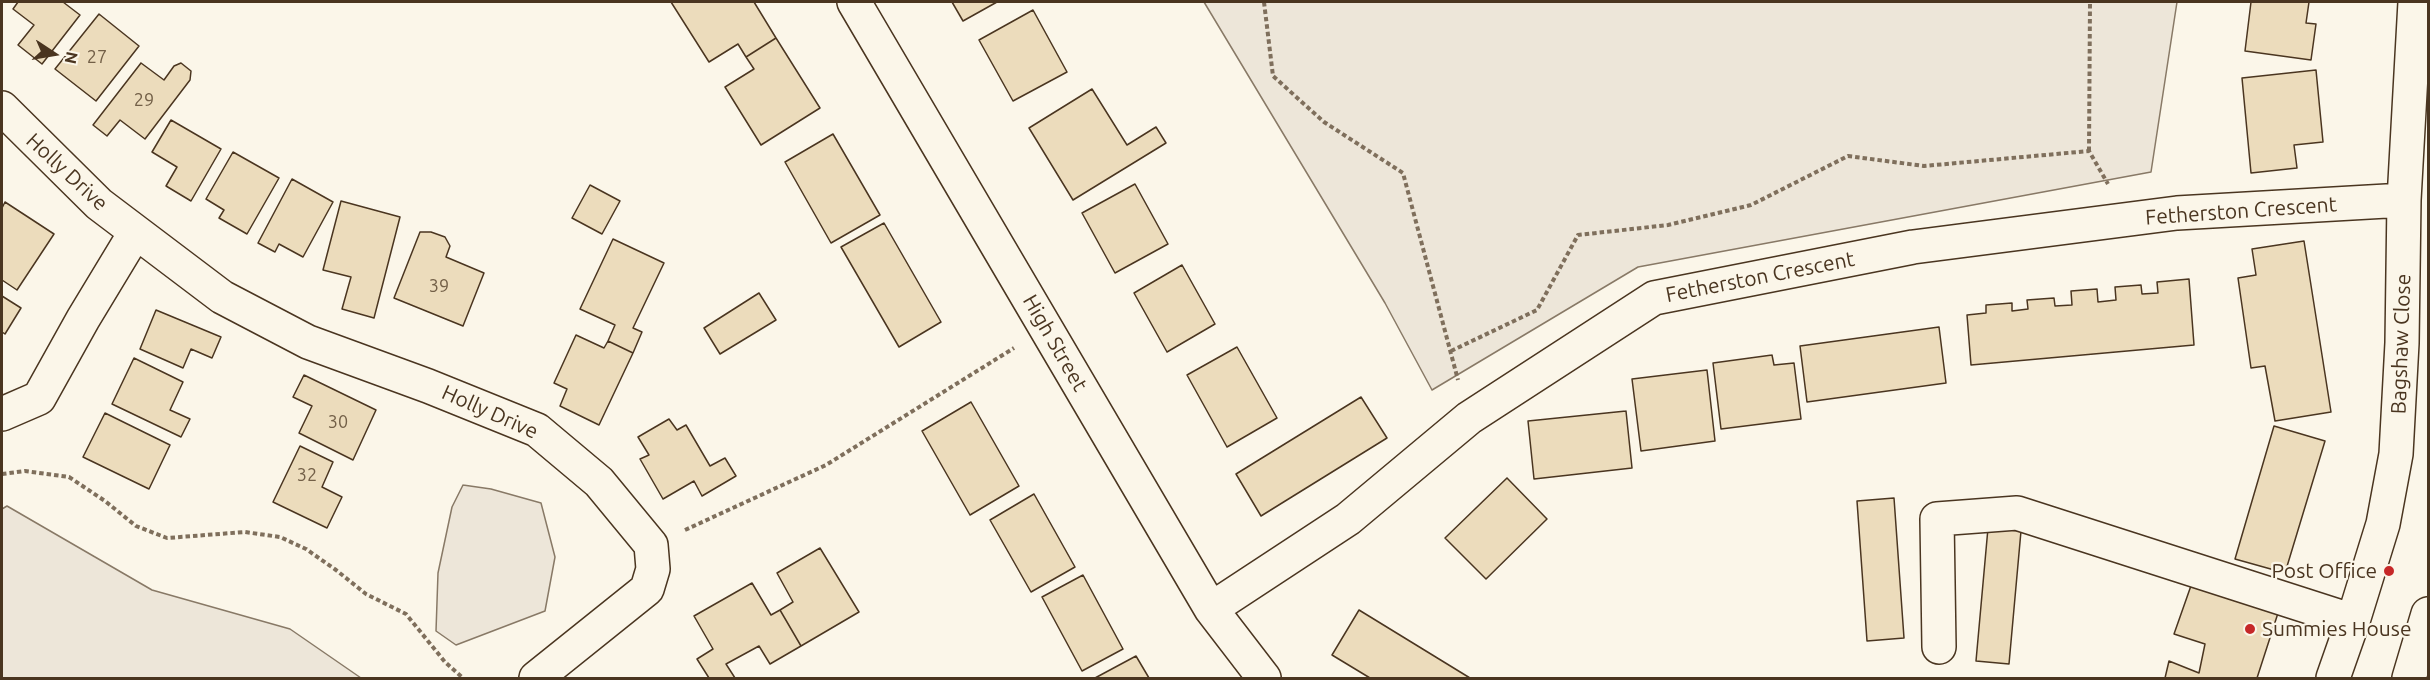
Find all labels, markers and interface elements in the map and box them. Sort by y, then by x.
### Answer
north arrow [24,24,84,84]
house number: 27 [87,46,107,68]
text: N [62,50,82,65]
house number: 29 [134,89,154,111]
street label: Holly Drive [21,128,113,216]
street label: Fetherston Crescent [2144,192,2338,230]
street label: Fetherston Crescent [1663,246,1857,308]
street label: Bagshaw Close [2386,273,2416,415]
house number: 39 [429,275,449,297]
street label: High Street [1017,290,1093,396]
street label: Holly Drive [438,380,542,444]
house number: 30 [328,411,348,433]
house number: 32 [297,464,317,486]
place label: Post Office [2272,558,2377,584]
marker: Post Office [2382,564,2396,578]
place label: Summies House [2262,616,2411,642]
marker: Summies House [2243,622,2257,636]

